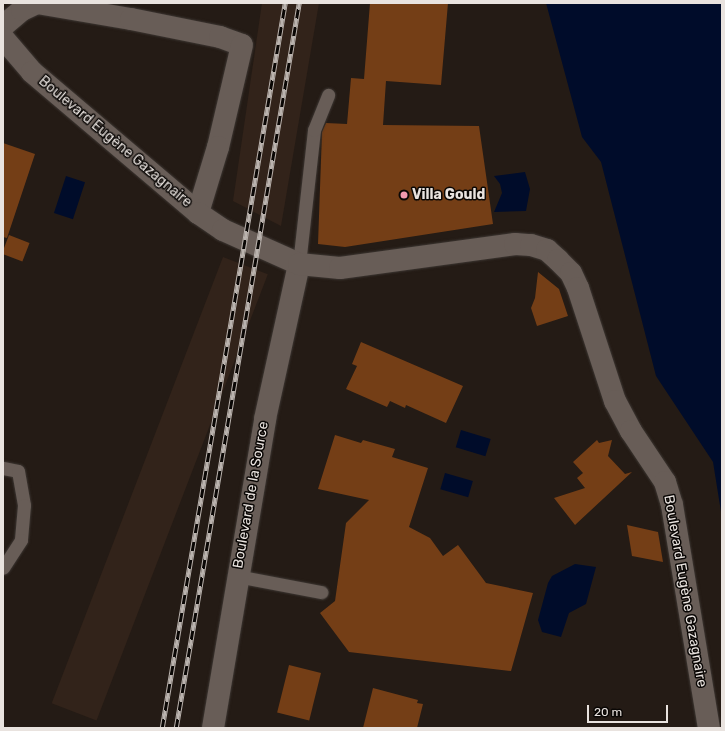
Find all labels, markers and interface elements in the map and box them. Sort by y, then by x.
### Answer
street label: Boulevard Eugène Gazagnaire [35,73,195,211]
place label: Villa Gould [412,187,485,203]
marker: Villa Gould [399,190,409,200]
street label: Boulevard de la Source [230,420,272,570]
street label: Boulevard Eugène Gazagnaire [660,494,710,688]
scale bar [589,697,670,723]
text: 20 m [594,705,622,719]

